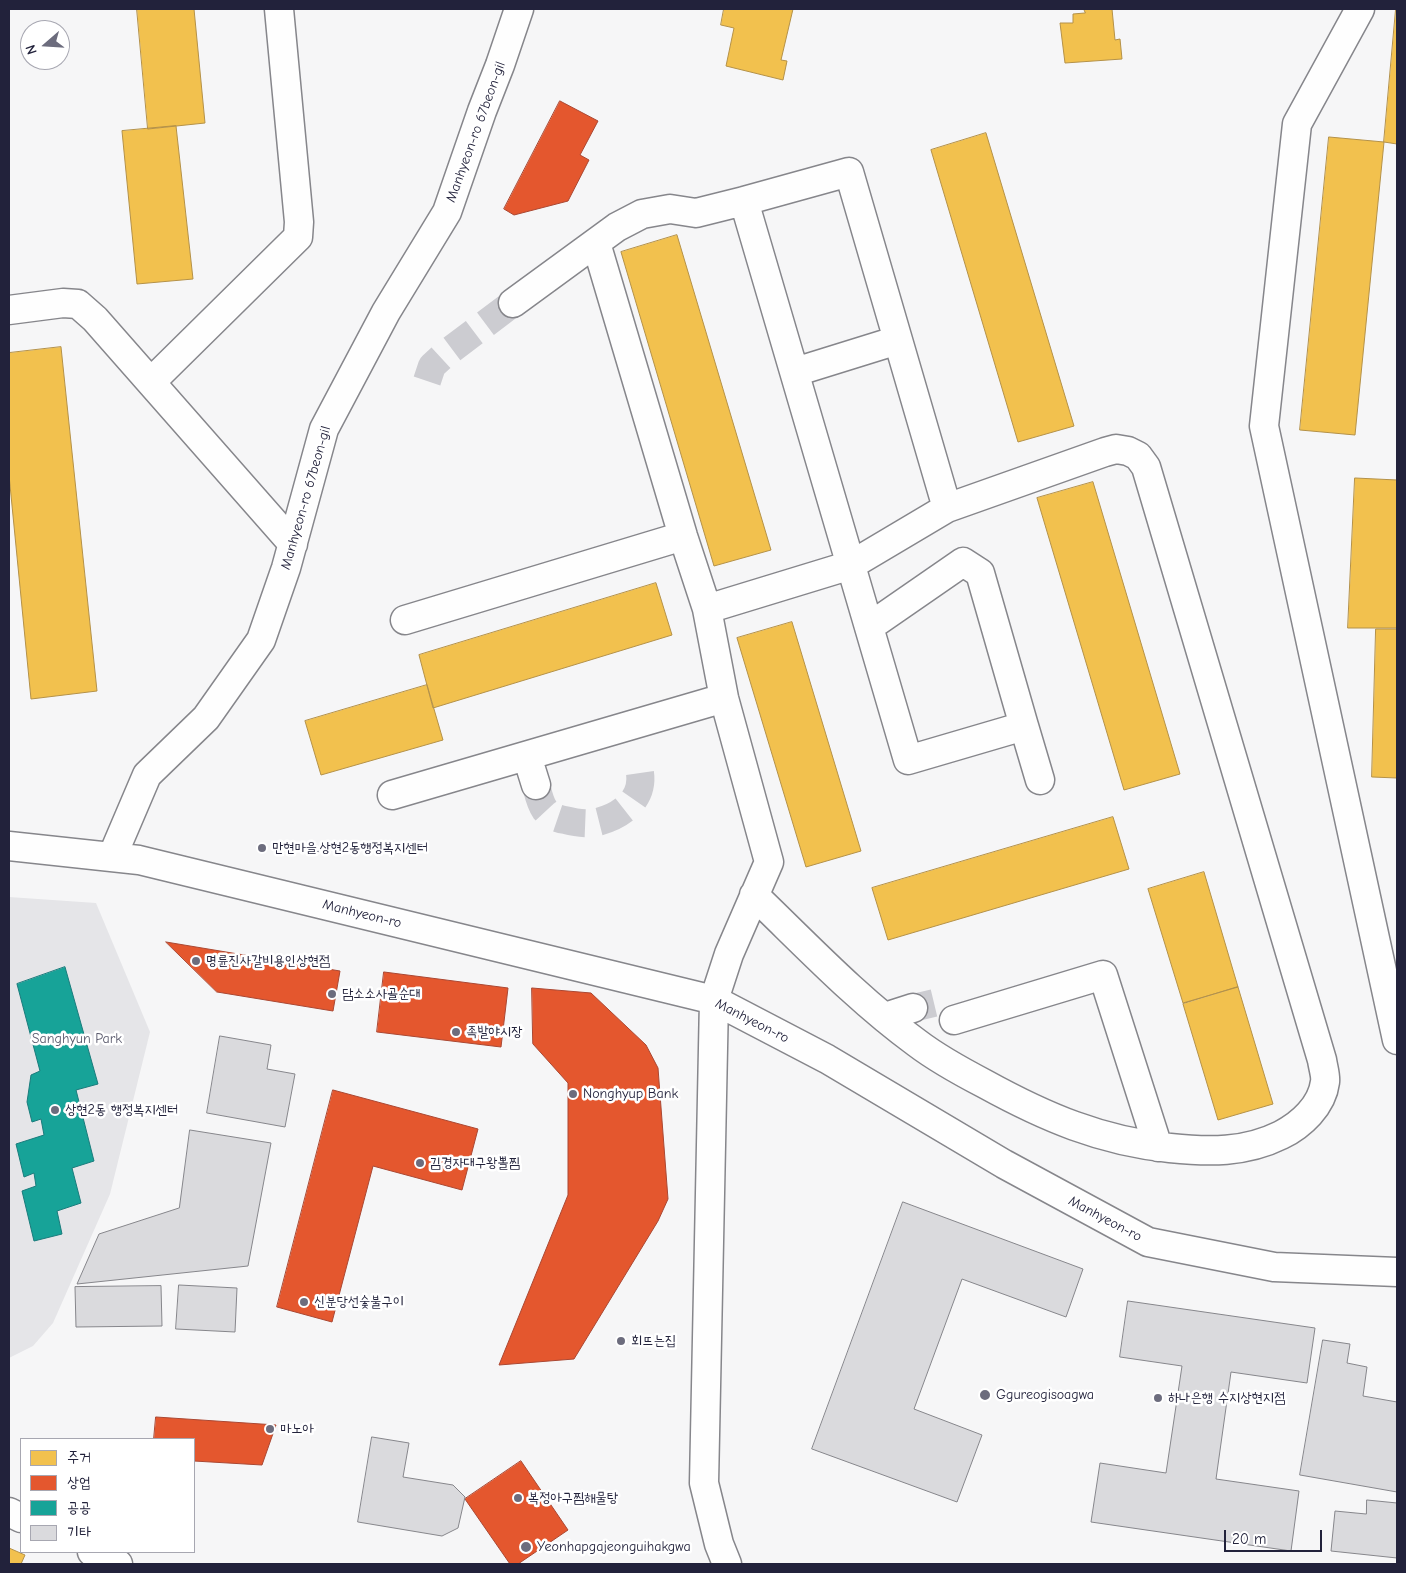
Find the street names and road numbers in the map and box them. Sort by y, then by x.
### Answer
street label: Manhyeon-ro 67beon-gil [443,59,509,205]
street label: Manhyeon-ro 67beon-gil [277,424,335,572]
street label: Manhyeon-ro [321,896,403,932]
street label: Manhyeon-ro [712,995,792,1047]
street label: Manhyeon-ro [1065,1193,1145,1245]

